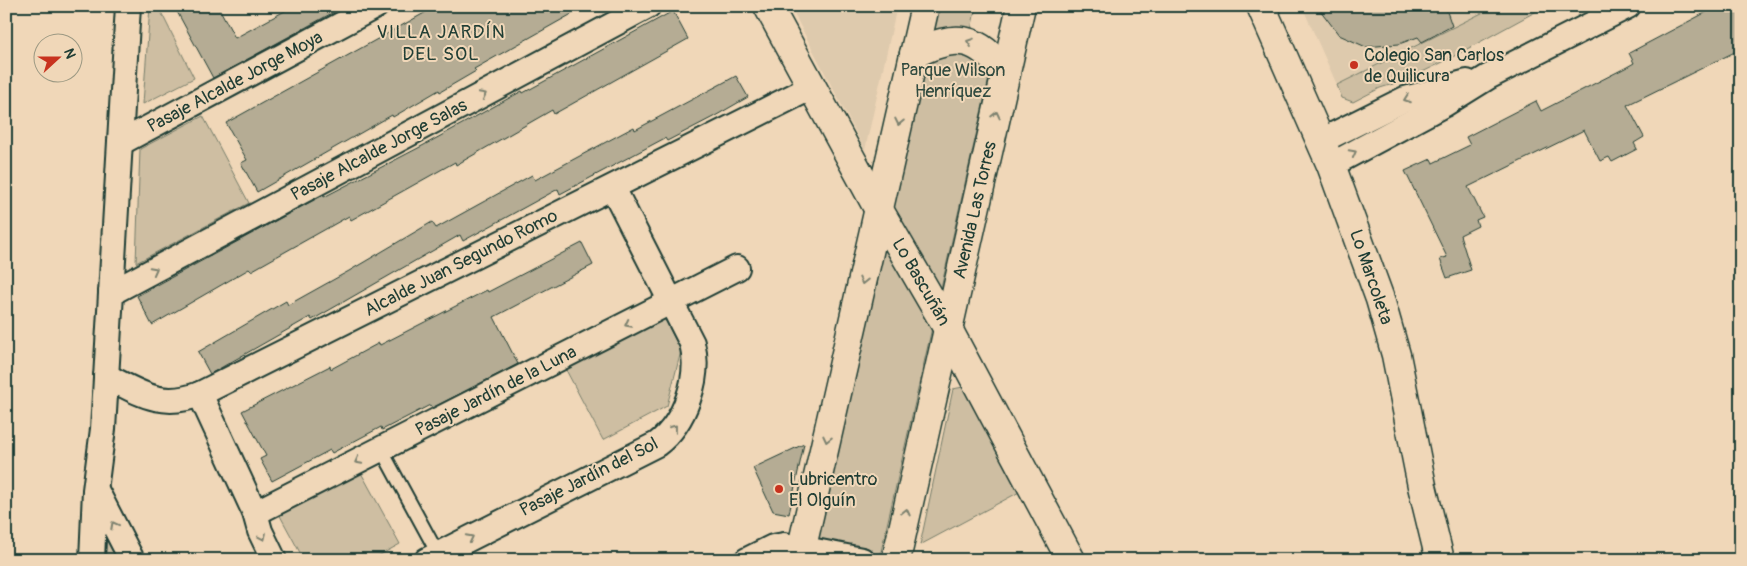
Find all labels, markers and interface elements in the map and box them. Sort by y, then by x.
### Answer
district label: VILLA JARDÍN DEL SOL [376,20,506,66]
street label: Pasaje Alcalde Jorge Moya [143,26,327,138]
north arrow [32,32,82,82]
one-way arrow [966,38,975,48]
place label: Colegio San Carlos de Quilicura [1364,44,1504,88]
text: N [60,46,79,61]
park label: Parque Wilson Henríquez [901,59,1005,103]
marker: Colegio San Carlos de Quilicura [1348,59,1360,71]
one-way arrow [477,91,486,101]
one-way arrow [1404,93,1412,103]
street label: Pasaje Alcalde Jorge Salas [287,94,471,206]
one-way arrow [990,110,1001,119]
one-way arrow [894,118,905,127]
street label: Avenida Las Torres [948,139,1002,281]
one-way arrow [1348,149,1357,159]
street label: Alcalde Juan Segundo Romo [360,204,562,322]
street label: Lo Marcoleta [1344,226,1398,328]
street label: Lo Bascuñán [887,234,955,330]
one-way arrow [149,266,158,276]
one-way arrow [858,276,869,285]
one-way arrow [624,318,633,328]
street label: Pasaje Jardín de la Luna [411,340,581,442]
one-way arrow [668,425,677,434]
street label: Pasaje Jardín del Sol [516,432,662,522]
one-way arrow [822,435,833,444]
one-way arrow [354,455,363,465]
place label: Lubricentro El Olguín [789,468,878,512]
marker: Lubricentro El Olguín [773,483,785,495]
one-way arrow [900,508,911,517]
one-way arrow [110,521,120,530]
one-way arrow [257,532,267,541]
one-way arrow [465,534,474,544]

